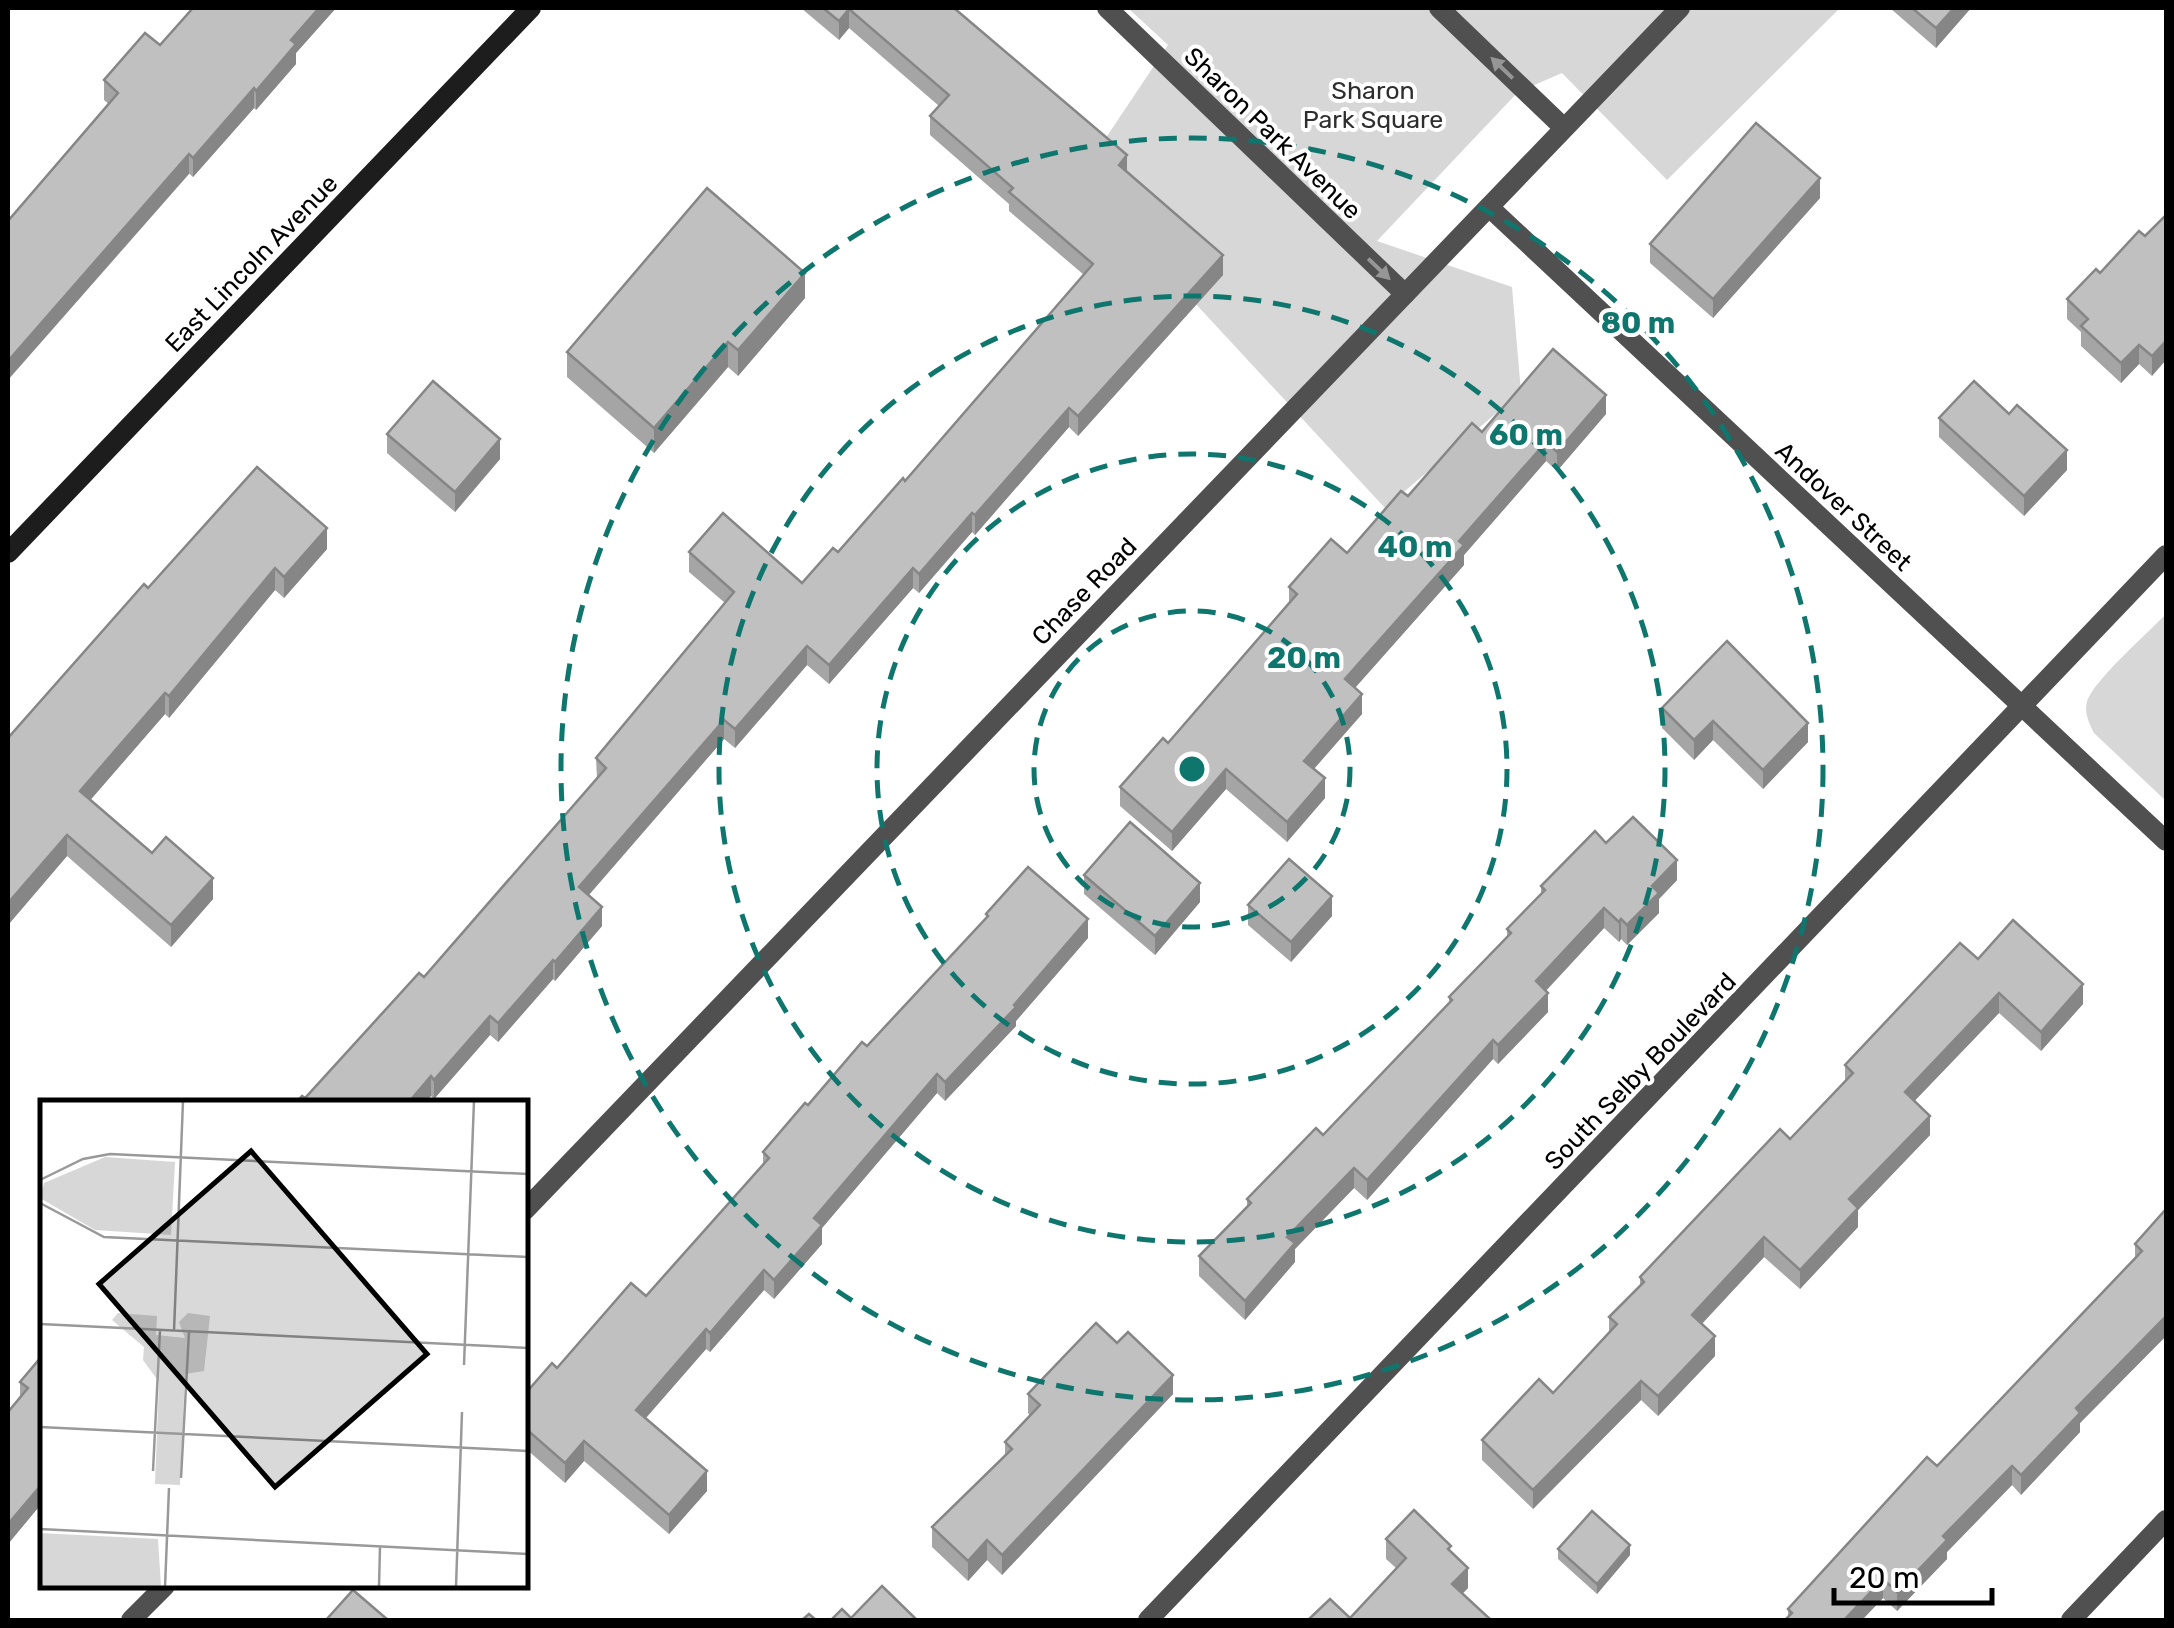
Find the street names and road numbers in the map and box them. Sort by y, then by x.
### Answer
street label: Sharon Park Avenue [1178,42,1367,225]
street label: East Lincoln Avenue [159,169,344,358]
street label: Andover Street [1770,436,1918,577]
street label: Chase Road [1026,532,1143,651]
street label: South Selby Boulevard [1539,967,1742,1176]

